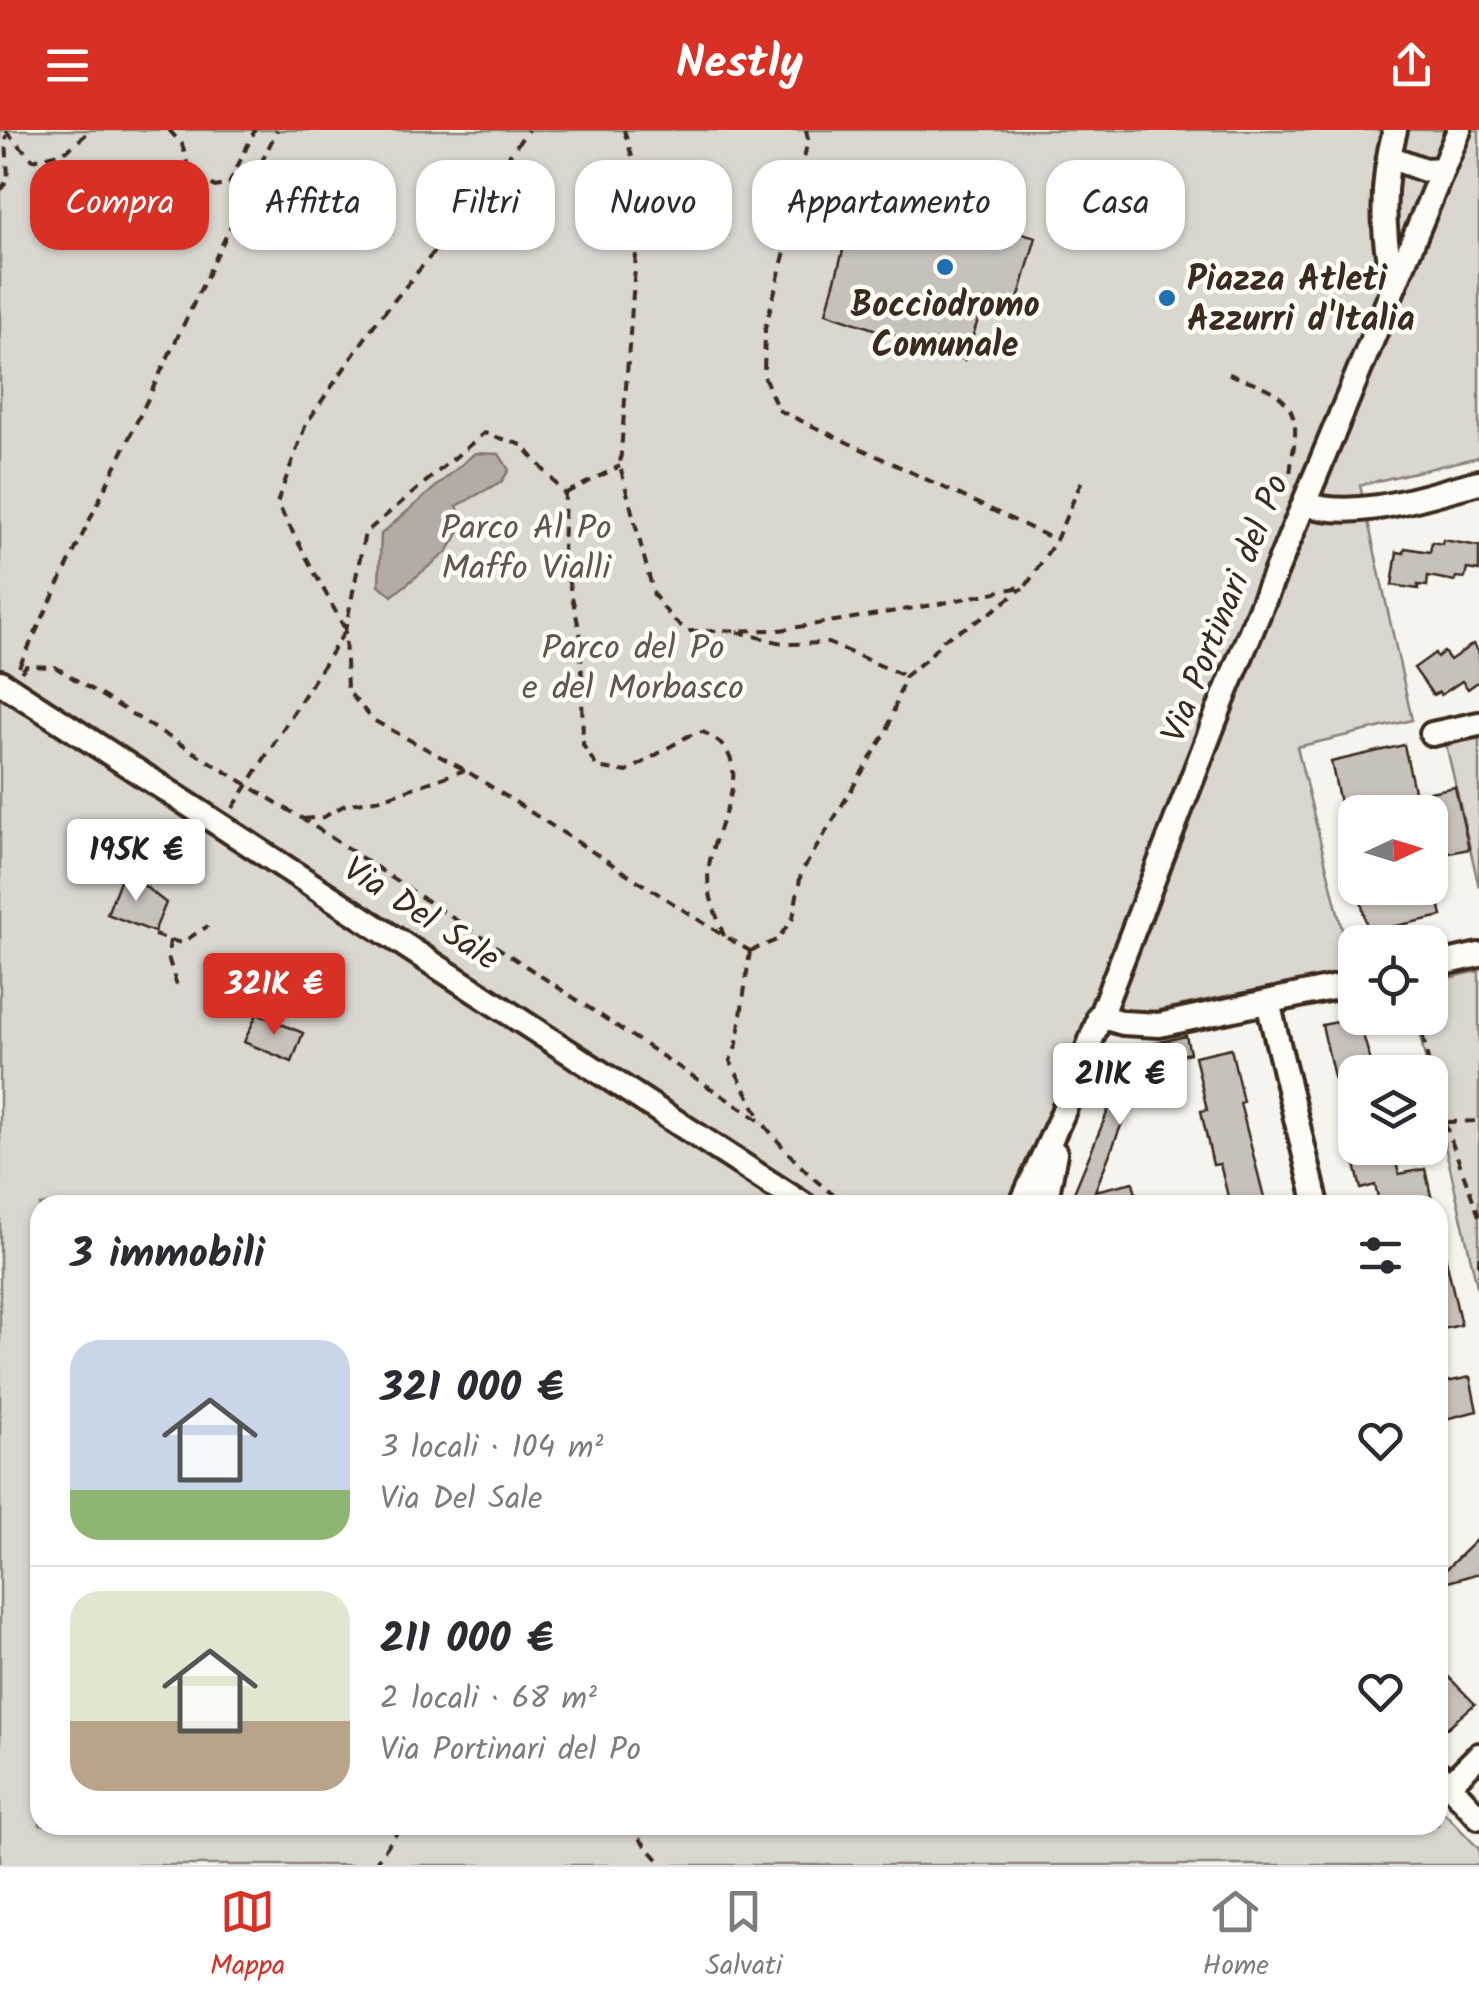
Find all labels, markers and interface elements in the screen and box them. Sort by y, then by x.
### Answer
text: Nestly [676,29,803,101]
icon: menu [40,38,95,93]
icon: share [1384,38,1439,93]
chip: Compra [30,160,209,250]
chip: Affitta [229,160,396,250]
chip: Filtri [416,160,555,250]
chip: Nuovo [575,160,732,250]
chip: Appartamento [752,160,1026,250]
chip: Casa [1046,160,1185,250]
place label: Piazza Atleti Azzurri d'Italia [1187,253,1415,349]
marker: Bocciodromo Comunale [934,256,956,278]
place label: Bocciodromo Comunale [850,279,1040,375]
marker: Piazza Atleti Azzurri d'Italia [1156,287,1178,309]
street label: Via Portinari del Po [1147,466,1306,752]
park label: Parco Al Po Maffo Vialli [440,502,612,598]
park label: Parco del Po e del Morbasco [522,622,744,718]
north arrow [1338,795,1448,905]
map controls [1338,795,1448,1165]
pin: 195K € [55,819,217,904]
text: 195K € [89,826,183,877]
street label: Via Del Sale [331,844,510,988]
button: locate [1338,925,1448,1035]
pin: 321K € [193,953,355,1038]
text: 321K € [225,960,323,1011]
pin: 211K € [1039,1043,1201,1128]
text: 211K € [1075,1050,1165,1101]
button: layers [1338,1055,1448,1165]
text: 3 immobili [70,1222,265,1289]
icon: filters [1353,1228,1408,1283]
text: 321 000 € [380,1356,564,1423]
icon: home [150,1380,270,1500]
icon: heart [1353,1413,1408,1468]
text: 3 locali · 104 m² [380,1423,603,1474]
text: Via Del Sale [380,1474,542,1525]
text: 211 000 € [380,1607,553,1674]
icon: home [150,1631,270,1751]
icon: heart [1353,1664,1408,1719]
text: 2 locali · 68 m² [380,1674,597,1725]
text: Via Portinari del Po [380,1725,641,1776]
tab: Mappa [210,1884,285,1989]
tab: Salvati [705,1884,783,1989]
tab: Home [1203,1884,1269,1989]

